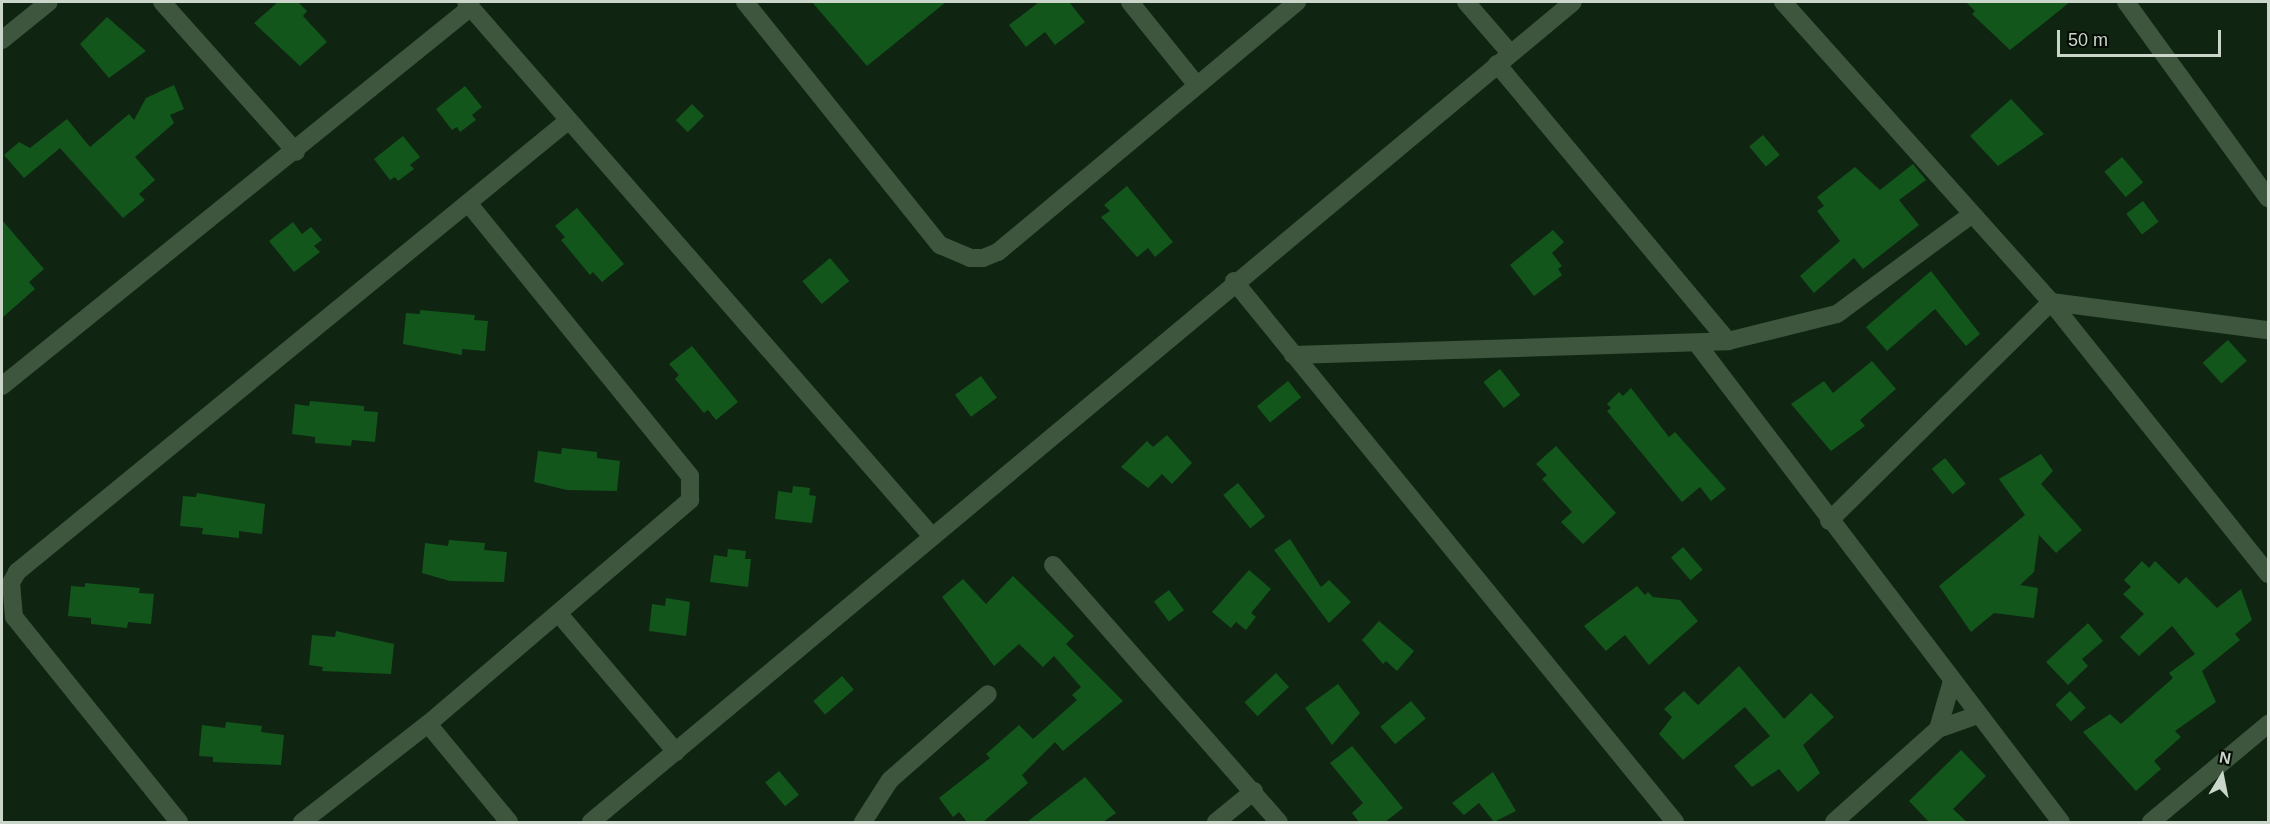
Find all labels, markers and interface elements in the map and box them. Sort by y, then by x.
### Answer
scale bar [2060,18,2224,56]
text: 50 m [2068,30,2108,50]
north arrow [2192,746,2252,806]
text: N [2218,748,2232,767]

